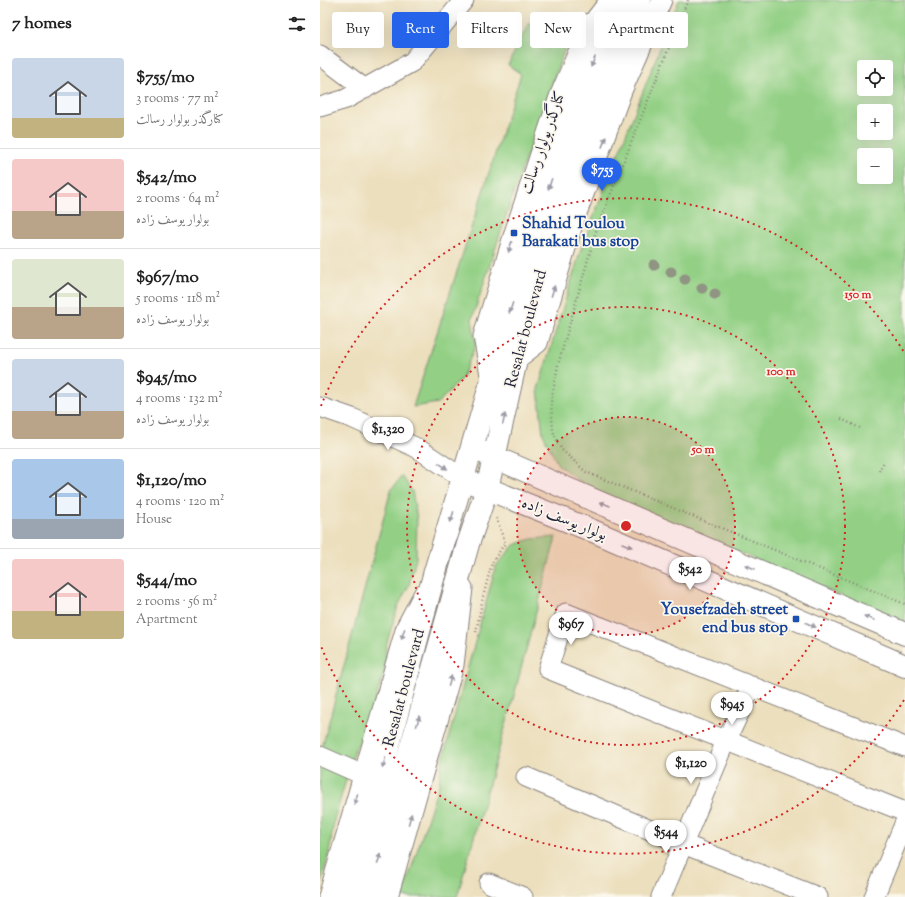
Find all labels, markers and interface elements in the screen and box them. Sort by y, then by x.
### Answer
text: 7 homes [12,12,72,36]
chip: Buy [332,12,384,48]
chip: Rent [392,12,449,48]
chip: Filters [457,12,522,48]
chip: New [530,12,586,48]
chip: Apartment [594,12,688,48]
icon: filters [286,13,308,35]
one-way arrow [590,56,596,68]
map controls [857,60,893,184]
button: locate [857,60,893,96]
text: $755/mo [136,66,194,90]
icon: home [44,74,92,122]
street label: کنارگذر بولوار رسالت [514,88,572,198]
text: 3 rooms · 77 m² [136,90,219,108]
button: + [857,104,893,140]
text: کنارگذر بولوار رسالت [136,111,224,129]
one-way arrow [601,135,607,147]
button: − [857,148,893,184]
pin: $755 [578,158,626,192]
text: $755 [591,162,613,180]
text: $542/mo [136,166,197,190]
icon: home [44,175,92,223]
one-way arrow [547,179,553,191]
text: 2 rooms · 64 m² [136,190,219,208]
text: بولوار یوسف زاده [136,211,209,229]
place label: Shahid Toulou Barakati bus stop [522,213,639,254]
marker: Shahid Toulou Barakati bus stop [509,228,519,238]
one-way arrow [507,241,513,253]
text: $967/mo [136,266,199,290]
street label: Resalat boulevard [500,267,554,391]
icon: home [44,275,92,323]
one-way arrow [550,285,556,297]
text: 150 m [843,286,872,304]
text: 5 rooms · 118 m² [136,290,220,308]
one-way arrow [508,303,514,315]
text: بولوار یوسف زاده [136,311,209,329]
text: 100 m [765,363,796,381]
text: $945/mo [136,366,197,390]
icon: home [44,375,92,423]
text: 4 rooms · 132 m² [136,390,223,408]
text: بولوار یوسف زاده [136,411,209,429]
one-way arrow [501,413,507,425]
pin: $1,320 [355,417,421,451]
text: $1,320 [372,421,404,439]
text: 50 m [691,441,715,459]
one-way arrow [437,462,449,469]
text: $1,120/mo [136,469,207,493]
icon: home [44,475,92,523]
street label: بولوار یوسف زاده [518,492,610,548]
text: 4 rooms · 120 m² [136,493,224,511]
one-way arrow [599,500,611,506]
text: House [136,511,172,529]
one-way arrow [449,511,455,523]
centre of rings [619,519,633,533]
one-way arrow [622,543,634,549]
pin: $542 [666,557,714,591]
text: $542 [678,561,702,579]
one-way arrow [744,563,756,570]
text: $544/mo [136,569,197,593]
icon: home [44,575,92,623]
text: 2 rooms · 56 m² [136,593,217,611]
place label: Yousefzadeh street end bus stop [661,599,789,640]
text: Apartment [136,611,197,629]
pin: $967 [547,612,595,646]
marker: Yousefzadeh street end bus stop [791,614,801,624]
one-way arrow [863,615,875,621]
text: $967 [558,616,584,634]
one-way arrow [805,622,816,628]
street label: Resalat boulevard [378,626,432,750]
one-way arrow [400,628,406,640]
one-way arrow [447,674,453,687]
pin: $945 [708,692,756,726]
text: $945 [720,696,744,714]
one-way arrow [415,714,421,726]
pin: $1,120 [658,751,724,785]
text: $1,120 [675,755,707,773]
one-way arrow [381,757,387,770]
one-way arrow [353,794,359,806]
one-way arrow [407,813,413,825]
pin: $544 [642,820,690,854]
text: $544 [654,824,678,842]
one-way arrow [376,853,382,865]

